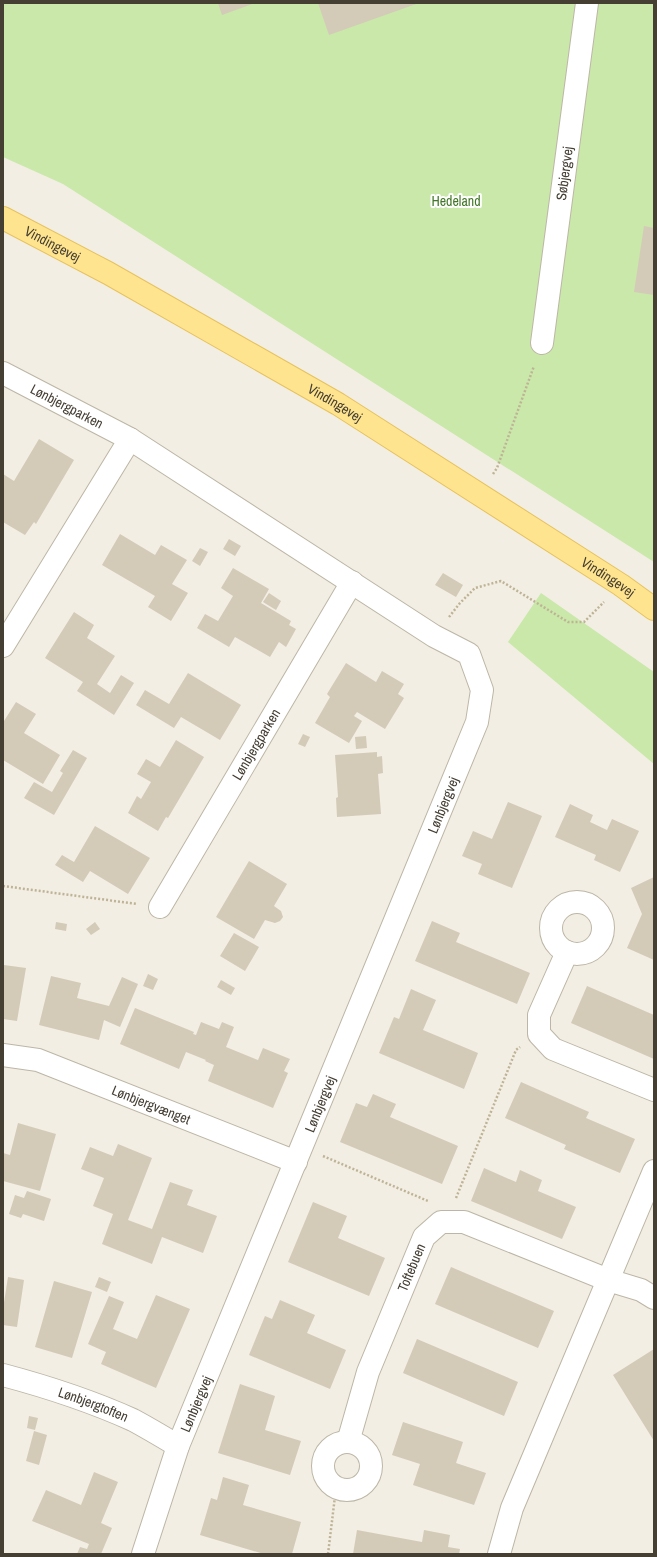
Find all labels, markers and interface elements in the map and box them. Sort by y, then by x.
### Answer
street label: Søbjergvej [552,145,577,202]
park label: Hedeland [431,192,481,210]
street label: Vindingevej [22,222,84,266]
street label: Lønbjergparken [27,380,106,433]
street label: Vindingevej [304,380,366,426]
street label: Vindingevej [578,553,639,601]
street label: Lønbjergparken [228,705,284,783]
street label: Lønbjergvej [424,774,462,836]
street label: Lønbjergvej [301,1073,339,1135]
street label: Lønbjergvænget [109,1081,193,1128]
street label: Toftebuen [393,1241,429,1294]
street label: Lønbjergvej [176,1373,216,1435]
street label: Lønbjergtoften [56,1383,131,1426]

